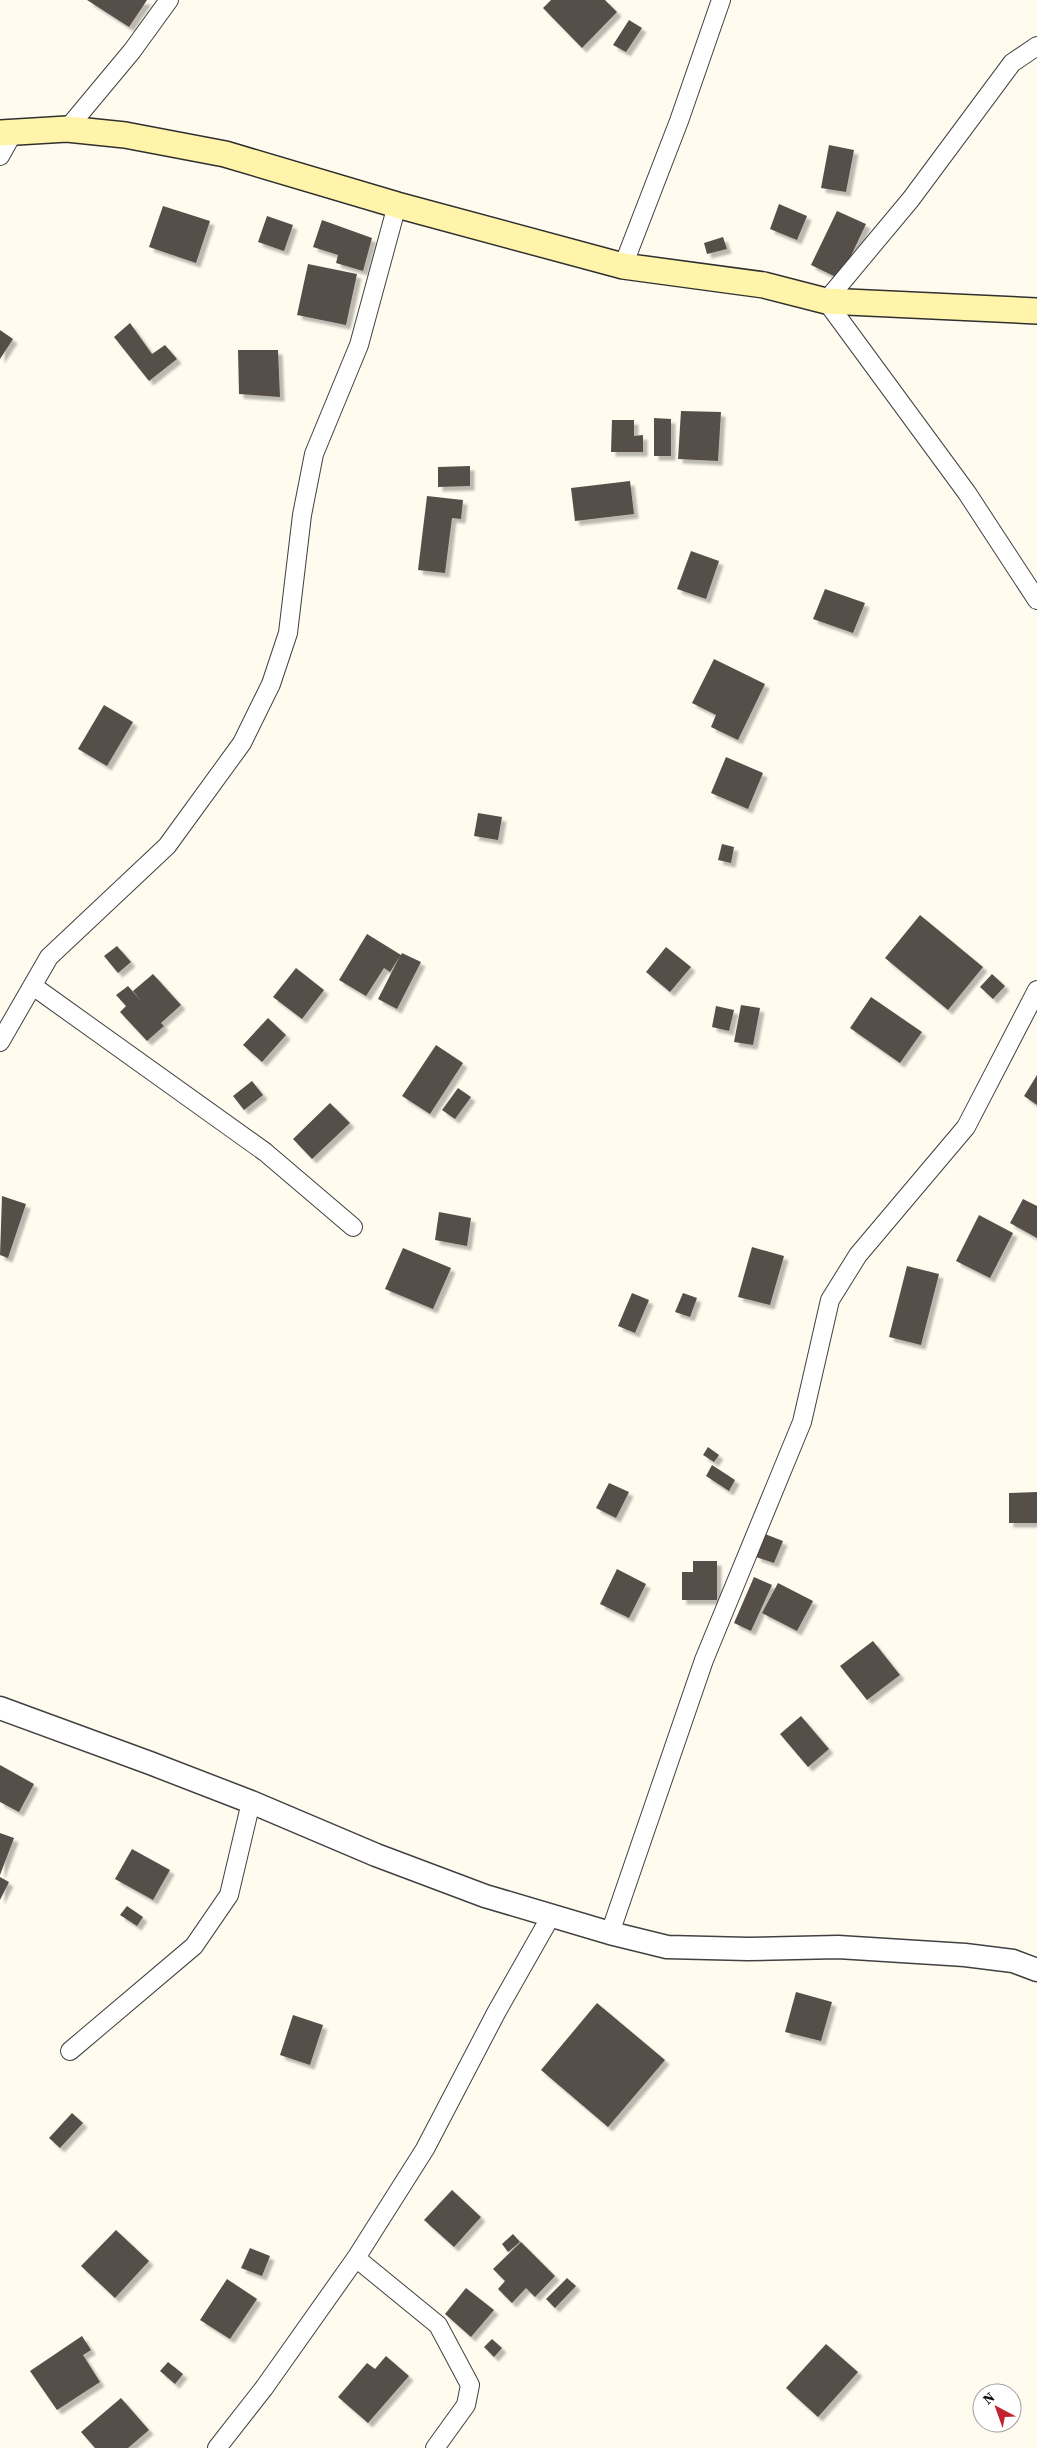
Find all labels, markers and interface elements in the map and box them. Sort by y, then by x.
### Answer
north arrow [972,2383,1022,2433]
text: N [978,2387,999,2409]

